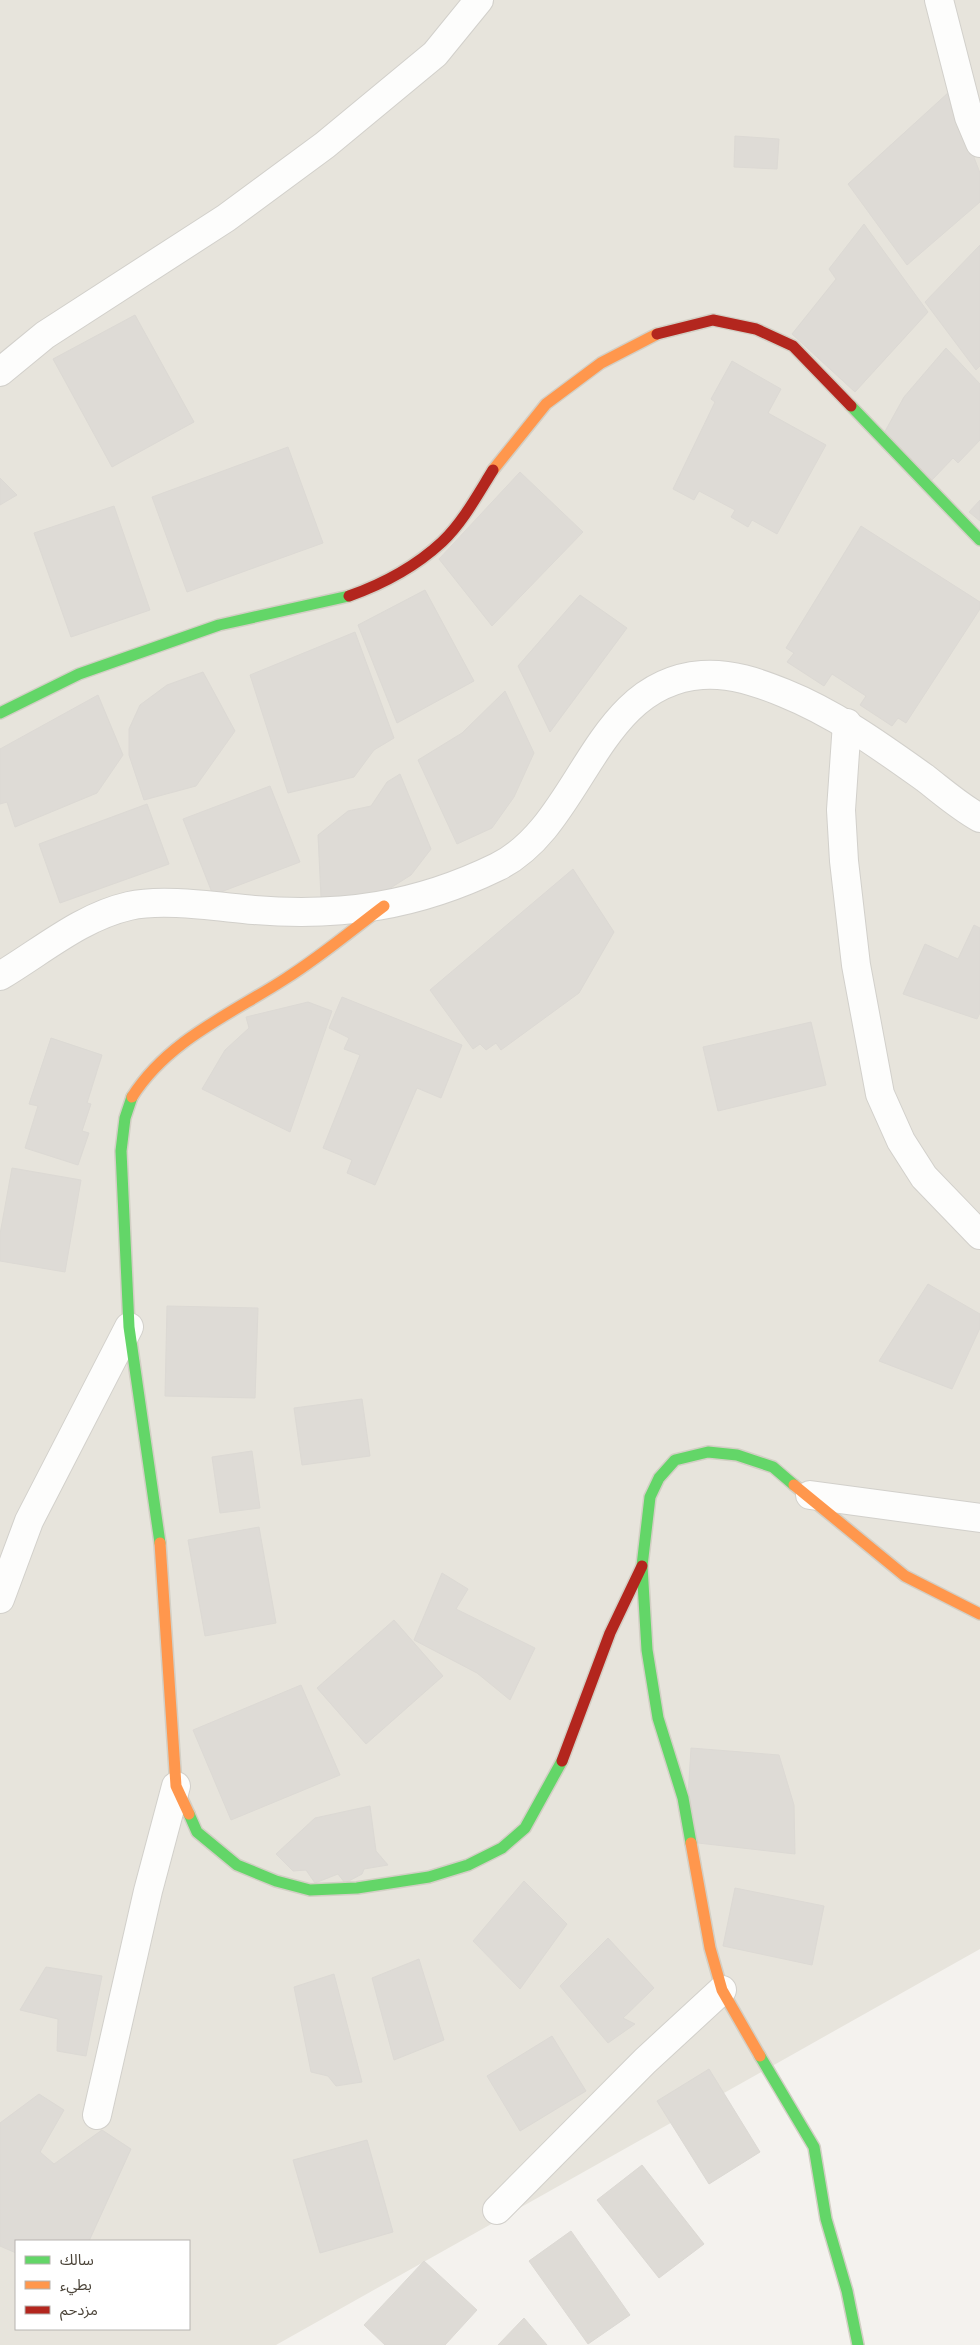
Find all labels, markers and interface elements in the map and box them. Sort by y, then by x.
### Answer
legend [15,2240,190,2330]
text: سالك [60,2250,94,2269]
text: بطيء [60,2275,92,2296]
text: مزدحم [60,2300,98,2321]

